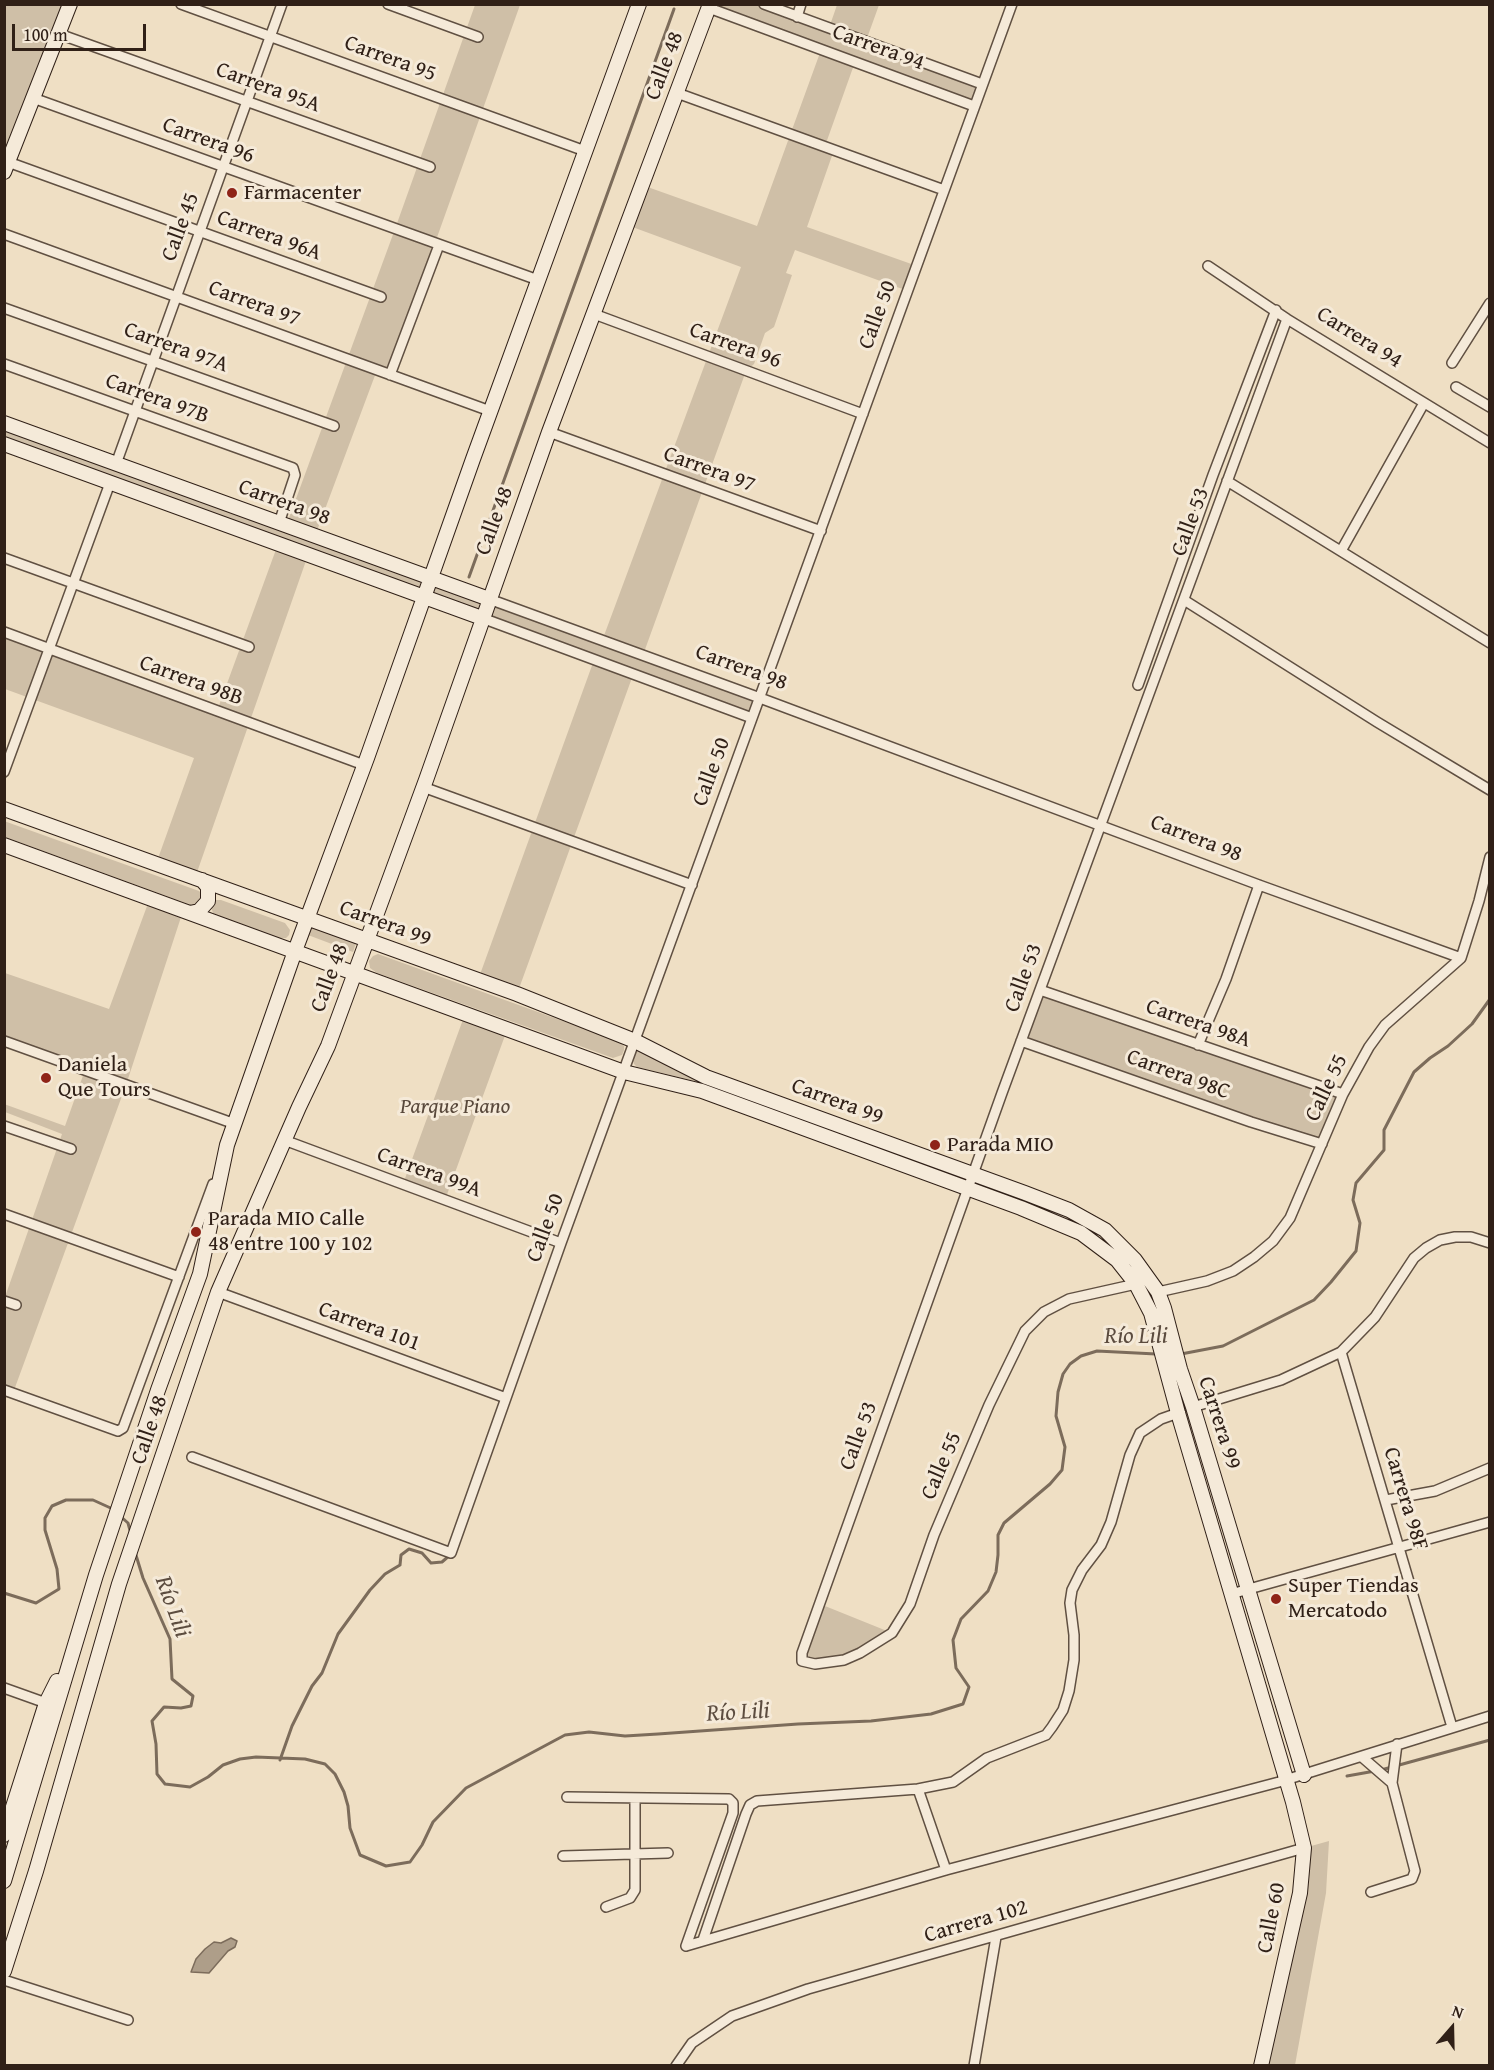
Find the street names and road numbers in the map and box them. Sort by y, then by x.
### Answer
street label: Carrera 94 [828,19,928,77]
street label: Calle 48 [640,28,690,104]
street label: Carrera 95 [340,30,440,88]
street label: Carrera 95A [212,57,324,119]
street label: Carrera 96 [158,112,258,170]
street label: Calle 45 [156,189,206,265]
street label: Carrera 96A [213,205,325,267]
street label: Carrera 97 [204,275,304,333]
street label: Calle 50 [853,277,903,353]
street label: Carrera 94 [1311,301,1407,375]
street label: Carrera 97A [120,317,232,379]
street label: Carrera 96 [685,317,785,375]
street label: Carrera 97B [102,368,212,430]
street label: Carrera 97 [659,441,759,499]
street label: Carrera 98 [234,474,334,532]
street label: Calle 48 [470,483,520,559]
street label: Calle 53 [1166,484,1216,560]
street label: Carrera 98 [691,639,791,697]
street label: Carrera 98B [136,650,246,712]
street label: Calle 50 [687,734,737,810]
street label: Carrera 98 [1147,810,1245,868]
street label: Carrera 99 [335,895,435,953]
street label: Calle 48 [305,940,355,1016]
street label: Calle 53 [999,940,1049,1016]
street label: Carrera 98A [1142,994,1254,1054]
street label: Carrera 98C [1123,1044,1233,1106]
street label: Calle 55 [1300,1050,1354,1126]
street label: Carrera 99 [787,1073,887,1131]
street label: Carrera 99A [373,1142,485,1204]
street label: Calle 50 [521,1190,571,1266]
street label: Carrera 101 [315,1296,423,1358]
street label: Carrera 99 [1192,1373,1246,1473]
street label: Calle 48 [126,1392,174,1468]
street label: Calle 53 [834,1398,884,1474]
street label: Calle 55 [916,1428,968,1504]
street label: Carrera 98F [1377,1444,1433,1554]
street label: Calle 60 [1252,1881,1292,1955]
street label: Carrera 102 [921,1895,1031,1949]

